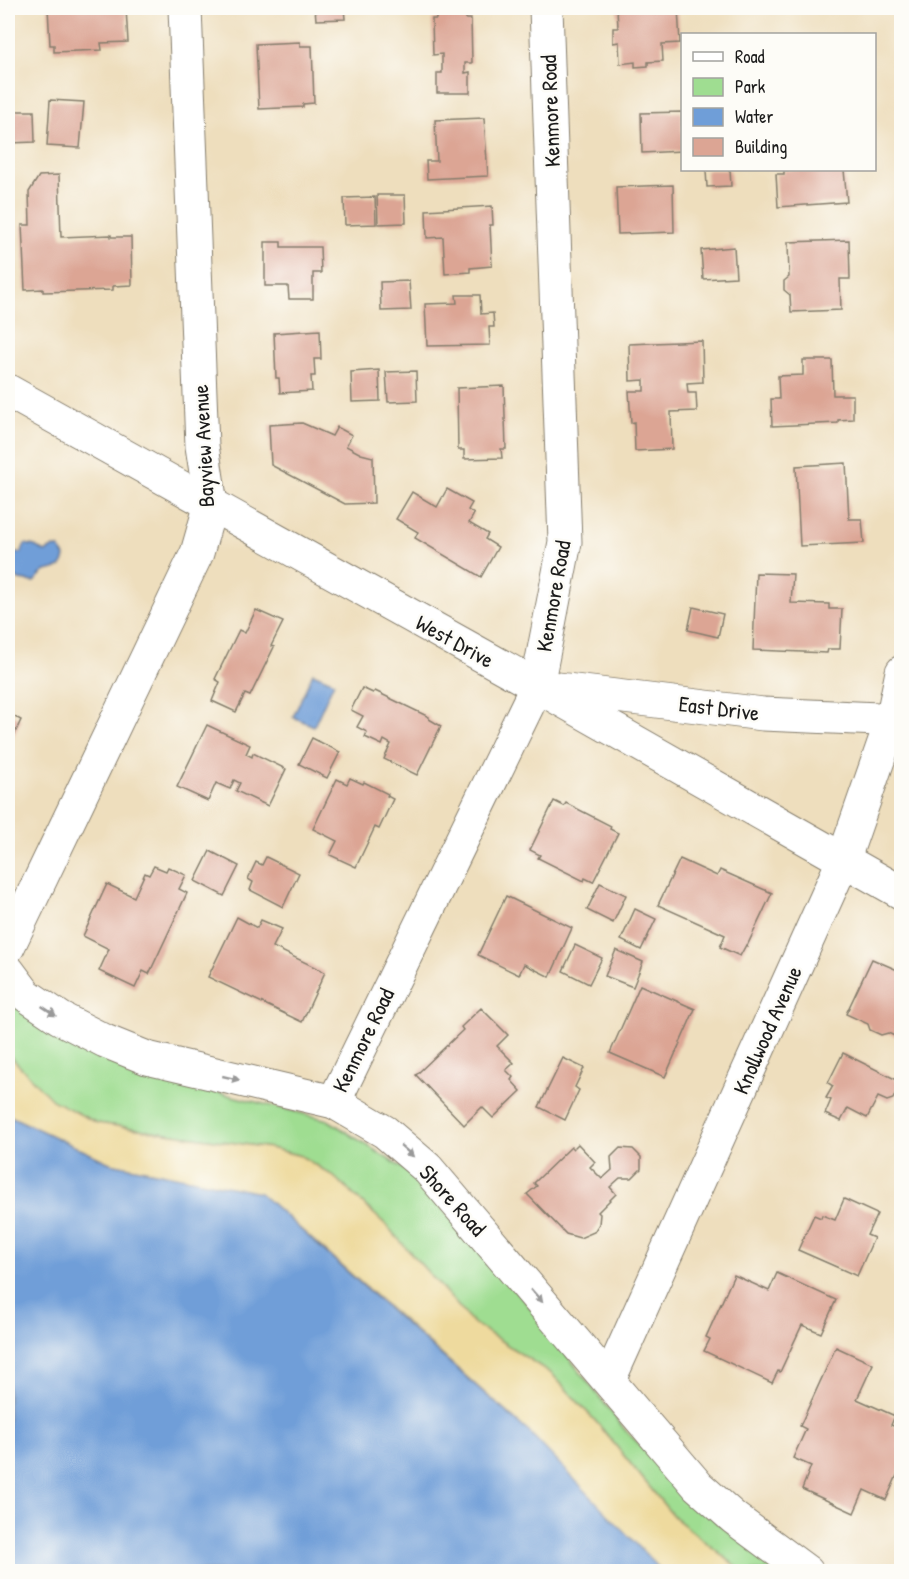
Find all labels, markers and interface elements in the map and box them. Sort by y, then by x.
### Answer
legend [681,33,876,171]
text: Road [735,44,765,69]
street label: Kenmore Road [533,54,567,168]
text: Park [735,74,766,99]
text: Water [735,104,773,129]
text: Building [735,134,787,159]
street label: Bayview Avenue [185,384,221,508]
street label: Kenmore Road [528,538,578,654]
street label: West Drive [411,607,500,675]
street label: East Drive [677,688,761,728]
street label: Knollwood Avenue [725,961,809,1099]
street label: Kenmore Road [325,983,401,1097]
one-way arrow [41,1005,57,1016]
one-way arrow [221,1073,240,1083]
one-way arrow [399,1144,414,1157]
street label: Shore Road [413,1158,493,1243]
one-way arrow [530,1289,544,1304]

